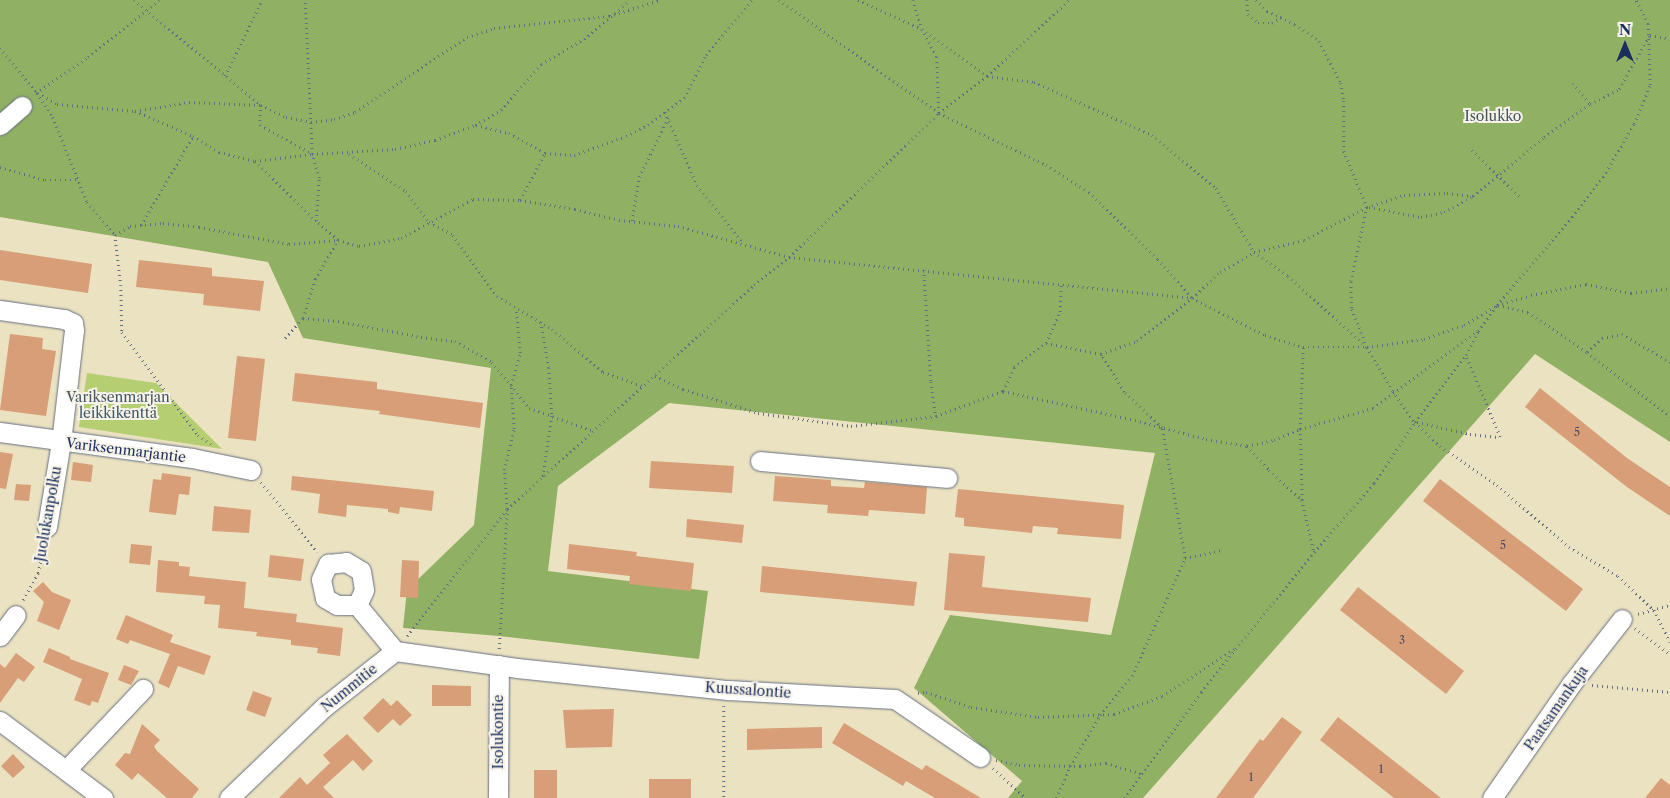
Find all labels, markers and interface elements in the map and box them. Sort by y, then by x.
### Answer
north arrow [1600,20,1650,70]
text: N [1619,21,1631,39]
park label: Isolukko [1465,108,1521,124]
park label: Variksenmarjan leikkikenttä [66,389,170,422]
house number: 5 [1574,425,1580,439]
street label: Variksenmarjantie [65,434,187,466]
street label: Juolukanpolku [31,465,65,563]
house number: 5 [1500,538,1506,552]
house number: 3 [1399,633,1405,647]
street label: Nummitie [318,660,380,716]
street label: Paatsamankuja [1521,662,1591,754]
street label: Kuussalontie [704,679,792,701]
street label: Isolukontie [490,695,506,769]
house number: 1 [1379,762,1383,776]
house number: 1 [1249,770,1253,784]

